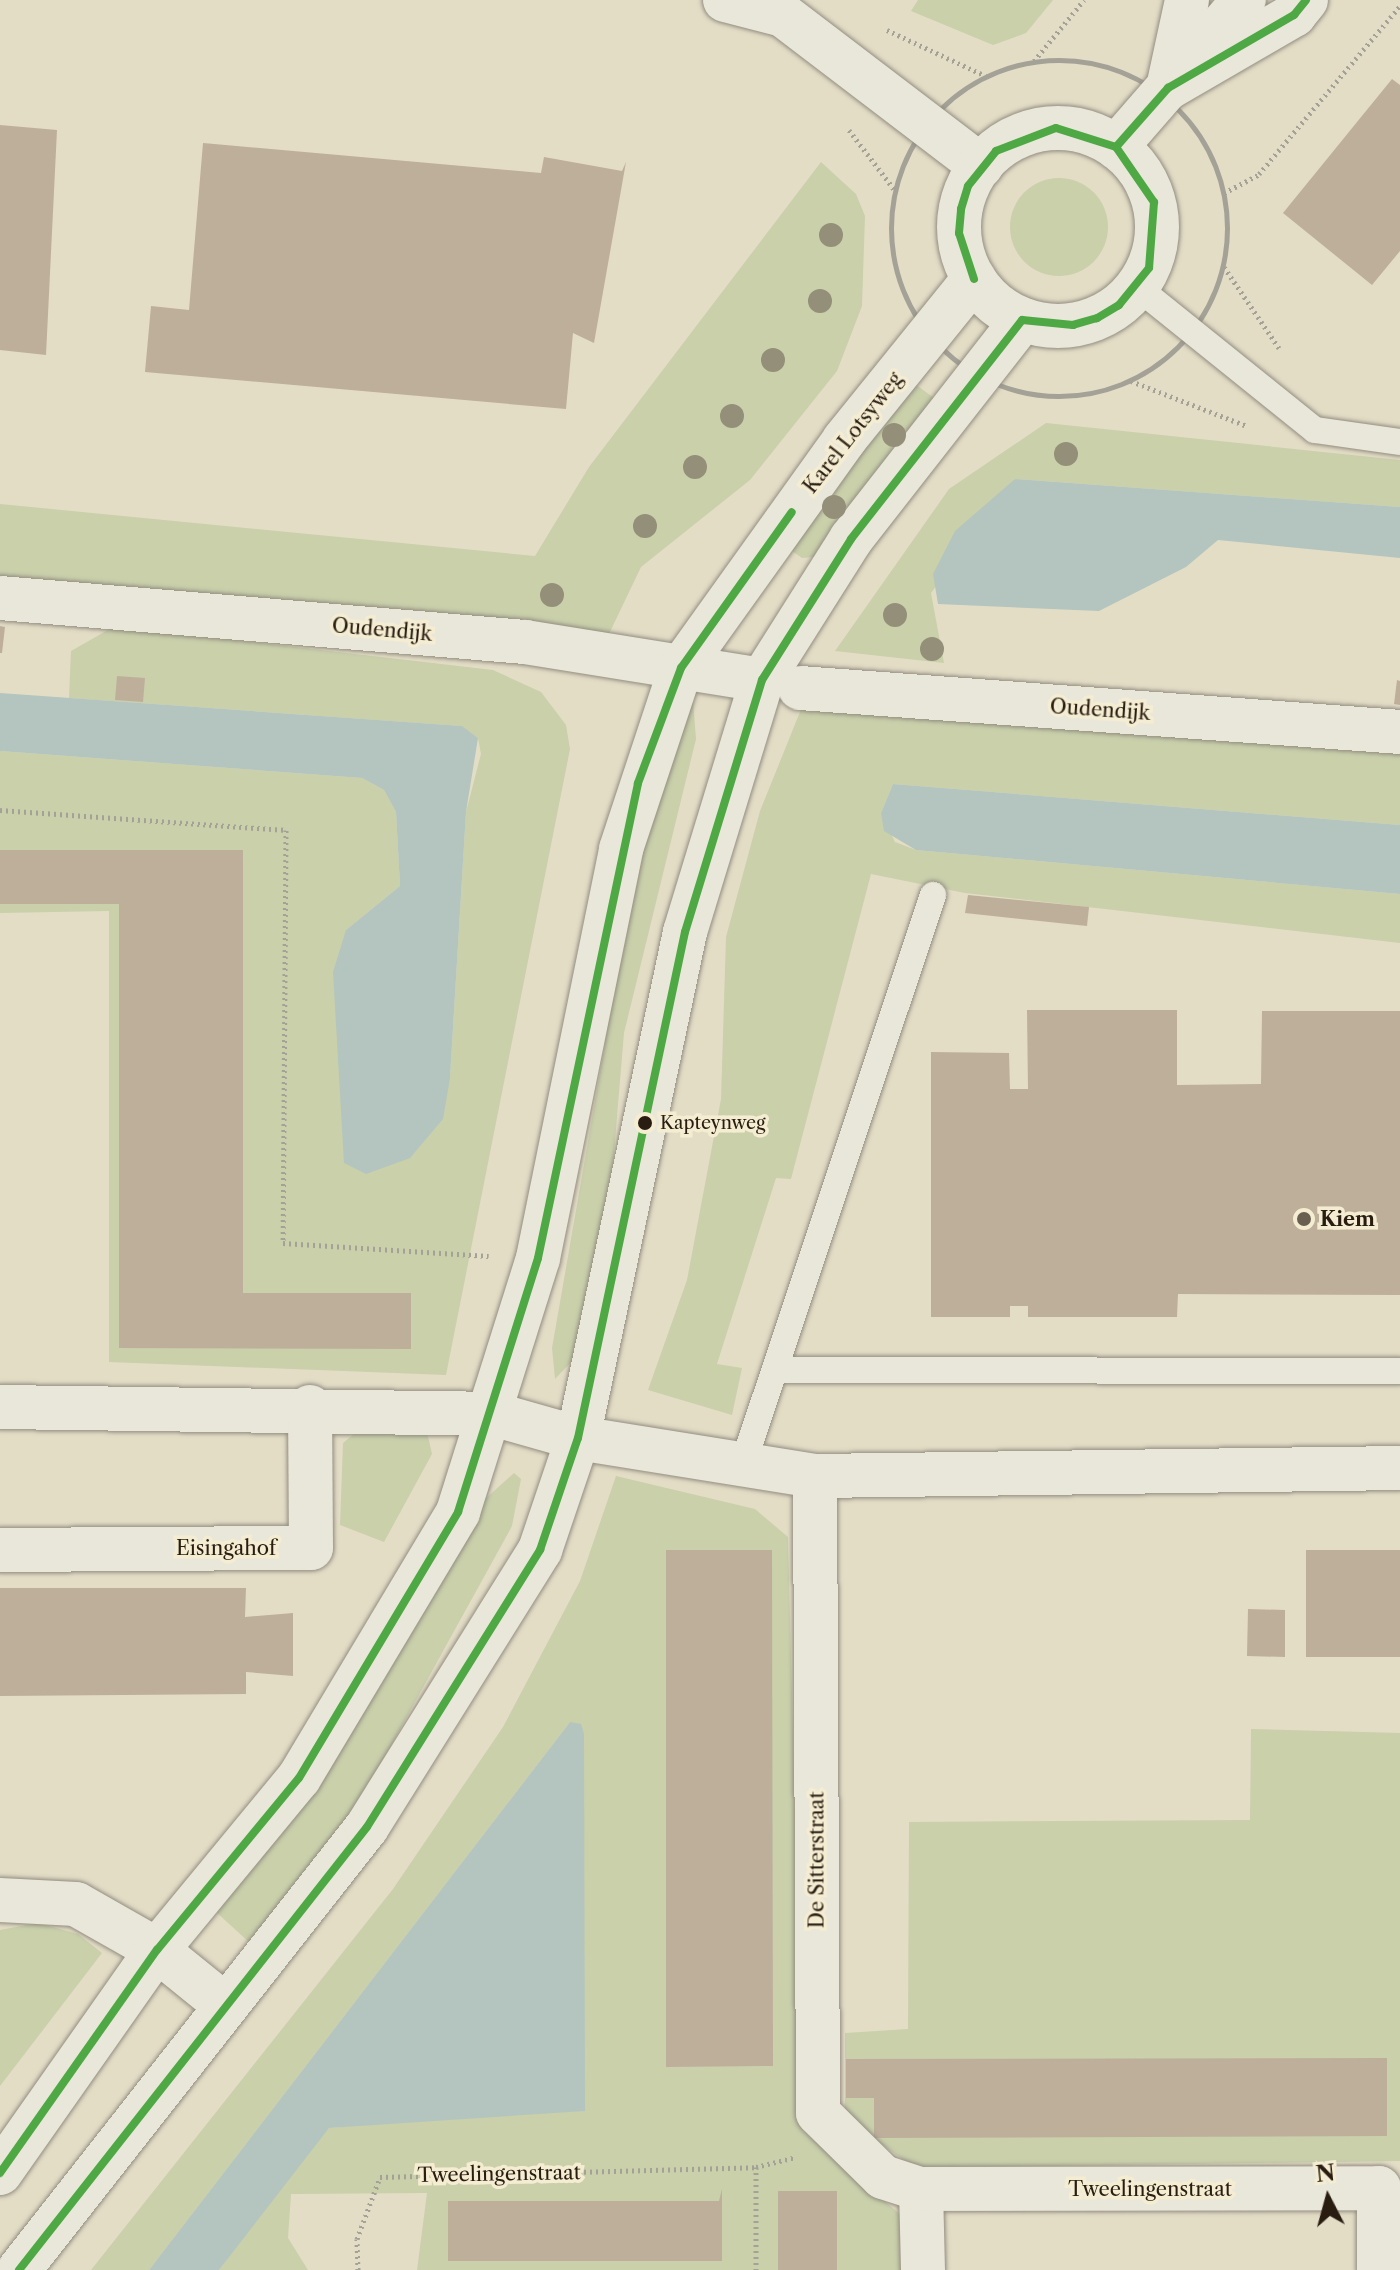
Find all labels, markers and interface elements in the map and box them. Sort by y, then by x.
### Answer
street label: Karel Lotsyweg [798,368,908,498]
street label: Oudendijk [331,614,433,646]
street label: Oudendijk [1049,695,1151,725]
place label: Kapteynweg [660,1112,765,1134]
marker: Kapteynweg [637,1115,653,1131]
place label: Kiem [1320,1207,1375,1231]
marker: Kiem [1295,1210,1313,1228]
street label: Eisingahof [176,1536,276,1560]
street label: De Sitterstraat [805,1792,829,1928]
north arrow [1288,2158,1368,2238]
text: N [1315,2159,1336,2188]
street label: Tweelingenstraat [417,2161,581,2187]
street label: Tweelingenstraat [1068,2177,1232,2201]

